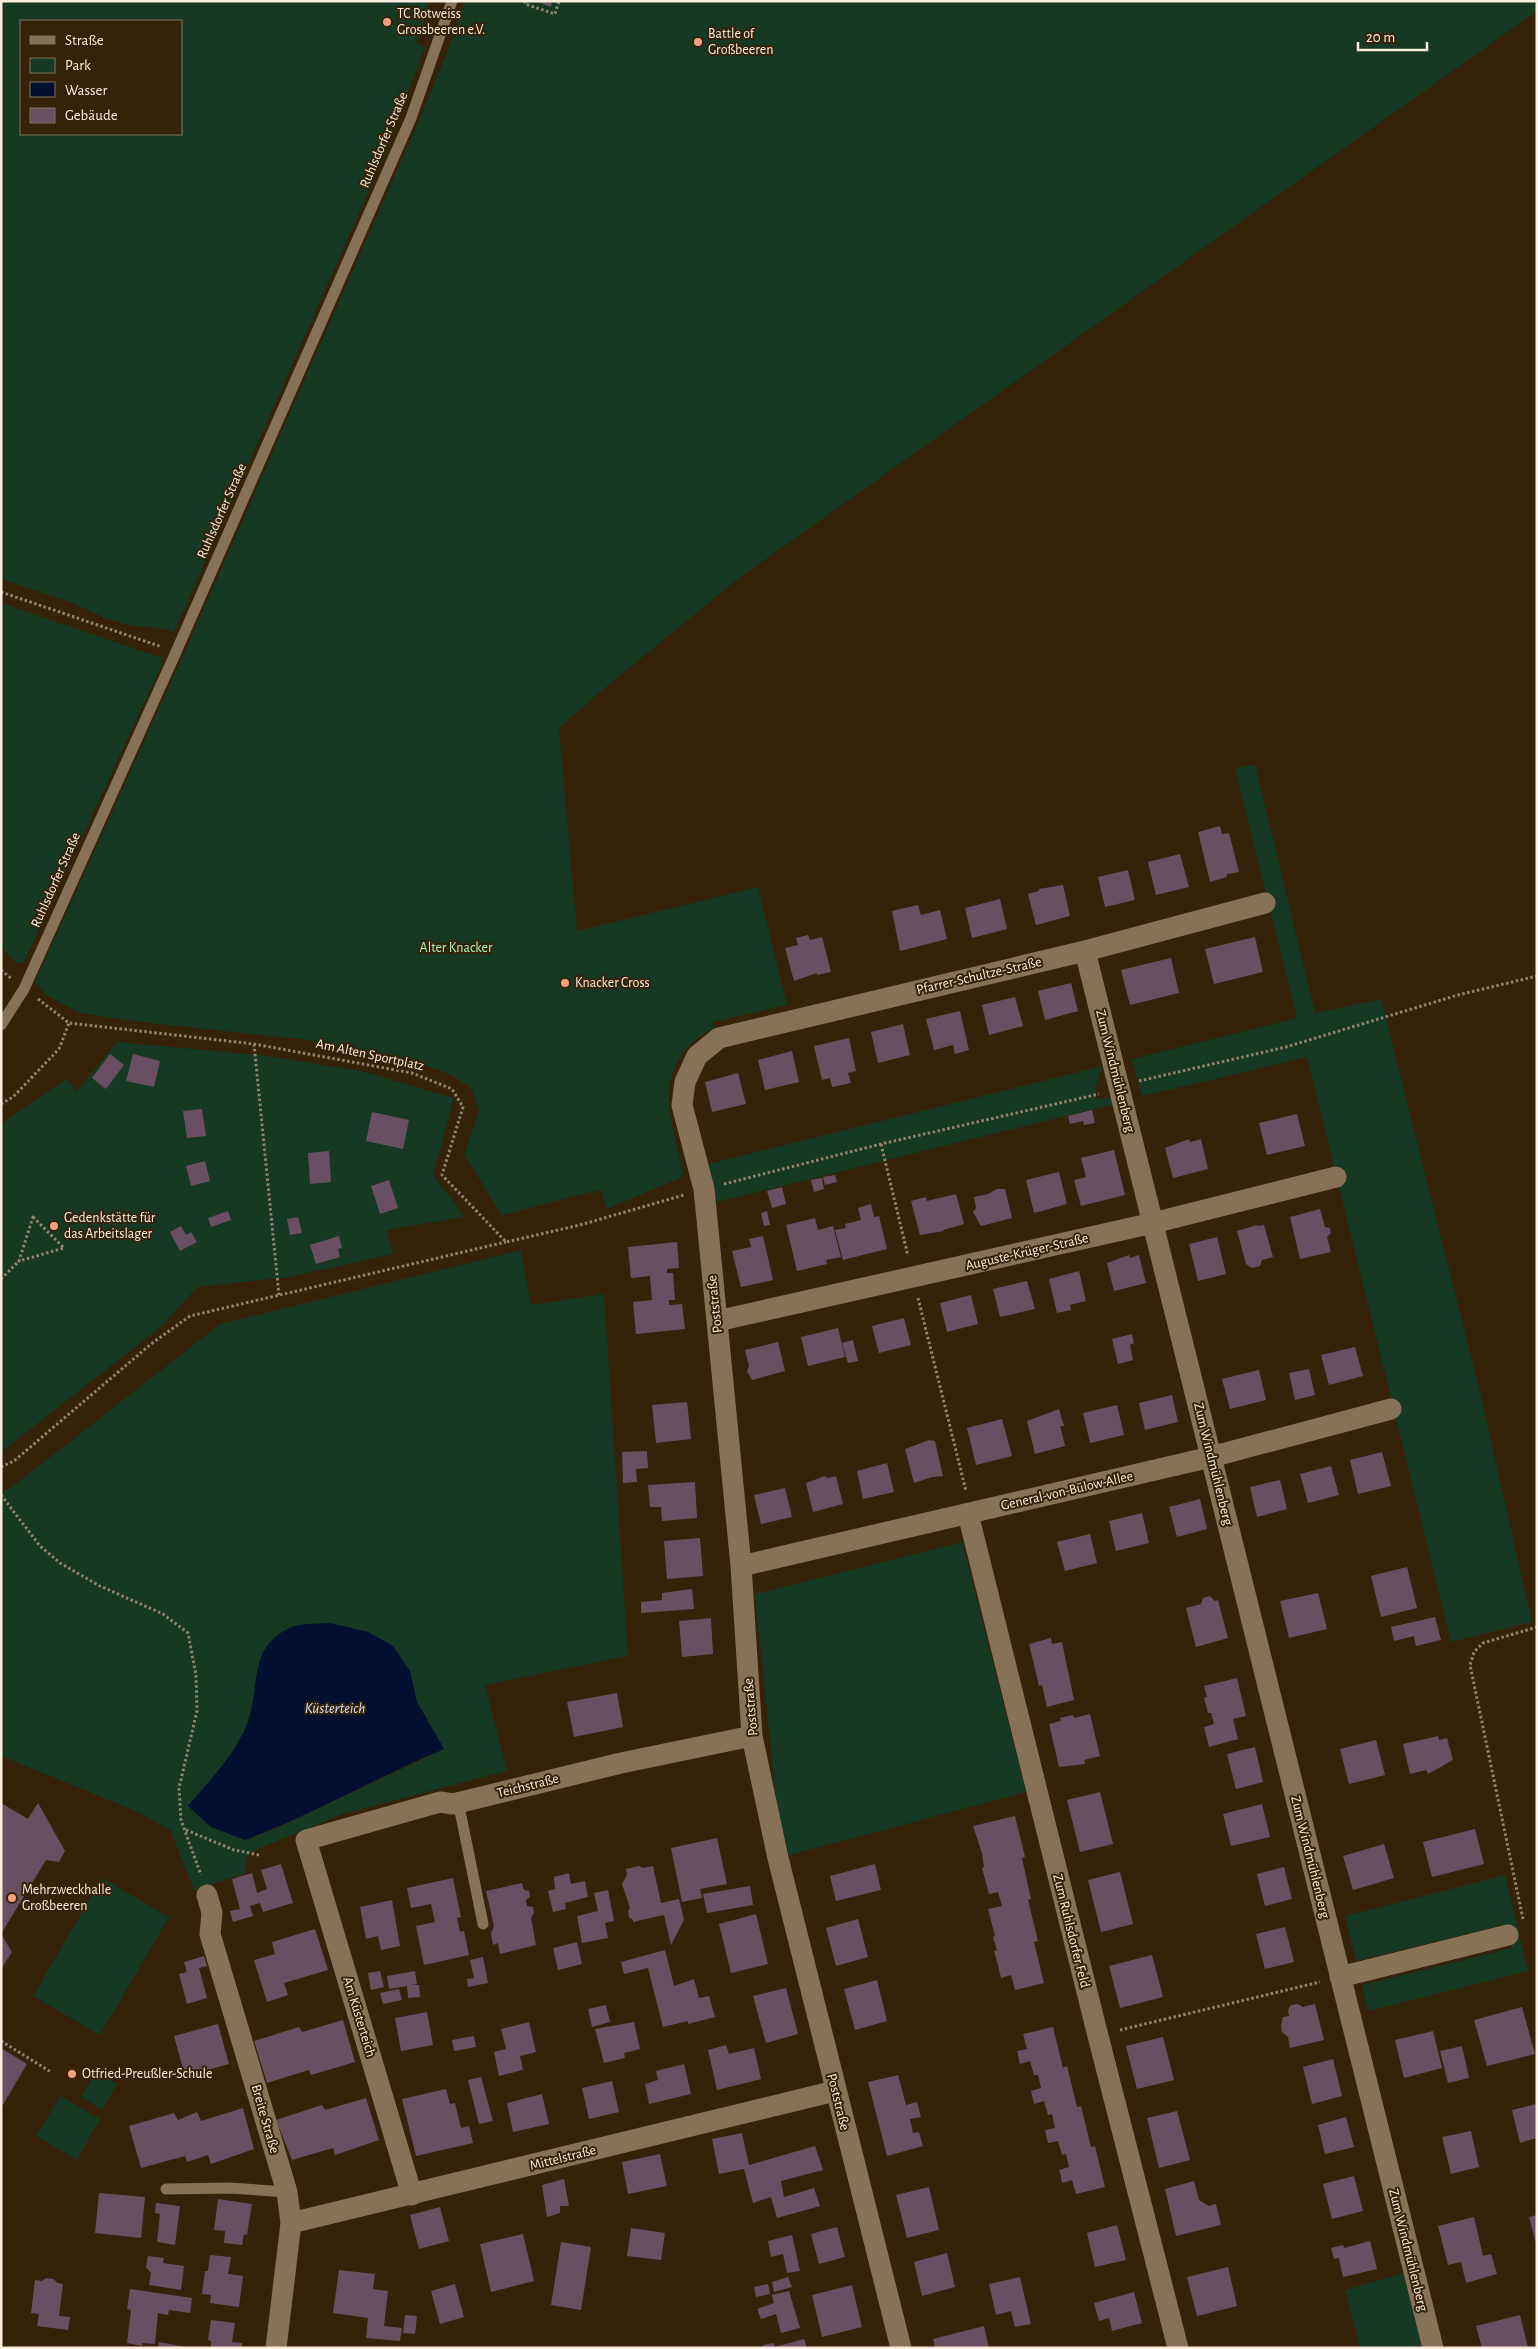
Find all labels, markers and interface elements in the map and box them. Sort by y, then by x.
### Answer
place label: TC Rotweiss Grossbeeren e.V. [397,7,485,37]
marker: TC Rotweiss Grossbeeren e.V. [381,16,393,28]
legend [20,20,182,135]
scale bar [1358,20,1427,52]
place label: Battle of Großbeeren [708,27,773,57]
text: 20 m [1366,30,1395,45]
text: Straße [65,33,104,48]
marker: Battle of Großbeeren [692,36,704,48]
text: Park [65,58,91,73]
text: Wasser [65,83,108,98]
street label: Ruhlsdorfer Straße [358,90,410,190]
text: Gebäude [65,108,118,123]
street label: Ruhlsdorfer Straße [195,461,249,561]
street label: Ruhlsdorfer Straße [29,830,83,930]
park label: Alter Knacker [420,941,493,955]
street label: Pfarrer-Schultze-Straße [915,955,1043,997]
place label: Knacker Cross [575,976,650,990]
marker: Knacker Cross [559,977,571,989]
street label: Zum Windmühlenberg [1093,1008,1137,1134]
street label: Am Alten Sportplatz [315,1037,425,1073]
place label: Gedenkstätte für das Arbeitslager [64,1211,156,1241]
marker: Gedenkstätte für das Arbeitslager [48,1220,60,1232]
street label: Auguste-Krüger-Straße [964,1231,1090,1273]
street label: Poststraße [705,1274,725,1334]
street label: Zum Windmühlenberg [1191,1401,1235,1527]
street label: General-von-Bülow-Allee [999,1469,1135,1513]
street label: Poststraße [742,1678,760,1736]
water label: Küsterteich [305,1701,365,1716]
street label: Teichstraße [496,1772,560,1800]
street label: Zum Windmühlenberg [1288,1794,1332,1920]
street label: Zum Ruhlsdorfer Feld [1050,1873,1092,1989]
place label: Mehrzweckhalle Großbeeren [22,1883,111,1913]
marker: Mehrzweckhalle Großbeeren [6,1892,18,1904]
street label: Am Küsterteich [340,1975,378,2059]
place label: Otfried-Preußler-Schule [82,2067,212,2081]
marker: Otfried-Preußler-Schule [66,2068,78,2080]
street label: Poststraße [824,2072,852,2132]
street label: Breite Straße [248,2083,282,2155]
street label: Mittelstraße [528,2143,598,2173]
street label: Zum Windmühlenberg [1386,2187,1430,2313]

